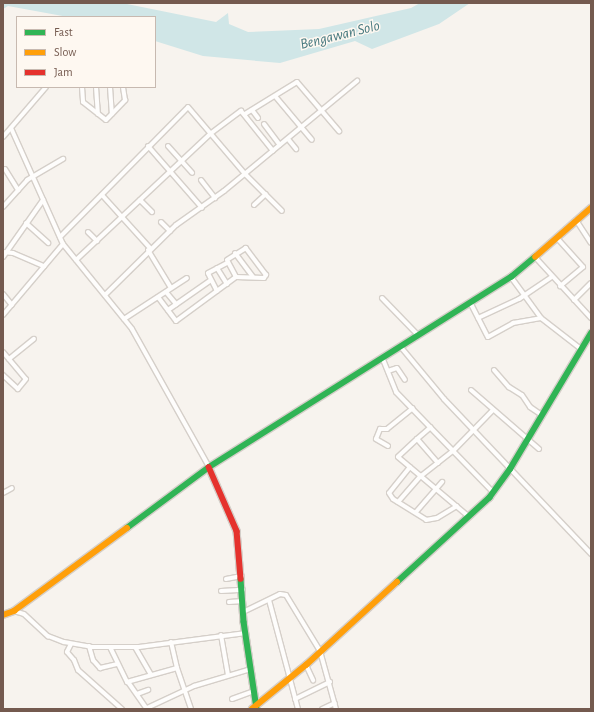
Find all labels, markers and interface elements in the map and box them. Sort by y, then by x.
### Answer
legend [16,16,156,88]
water label: Bengawan Solo [298,16,382,54]
text: Fast [54,26,73,38]
text: Slow [54,46,76,58]
text: Jam [54,66,73,78]

